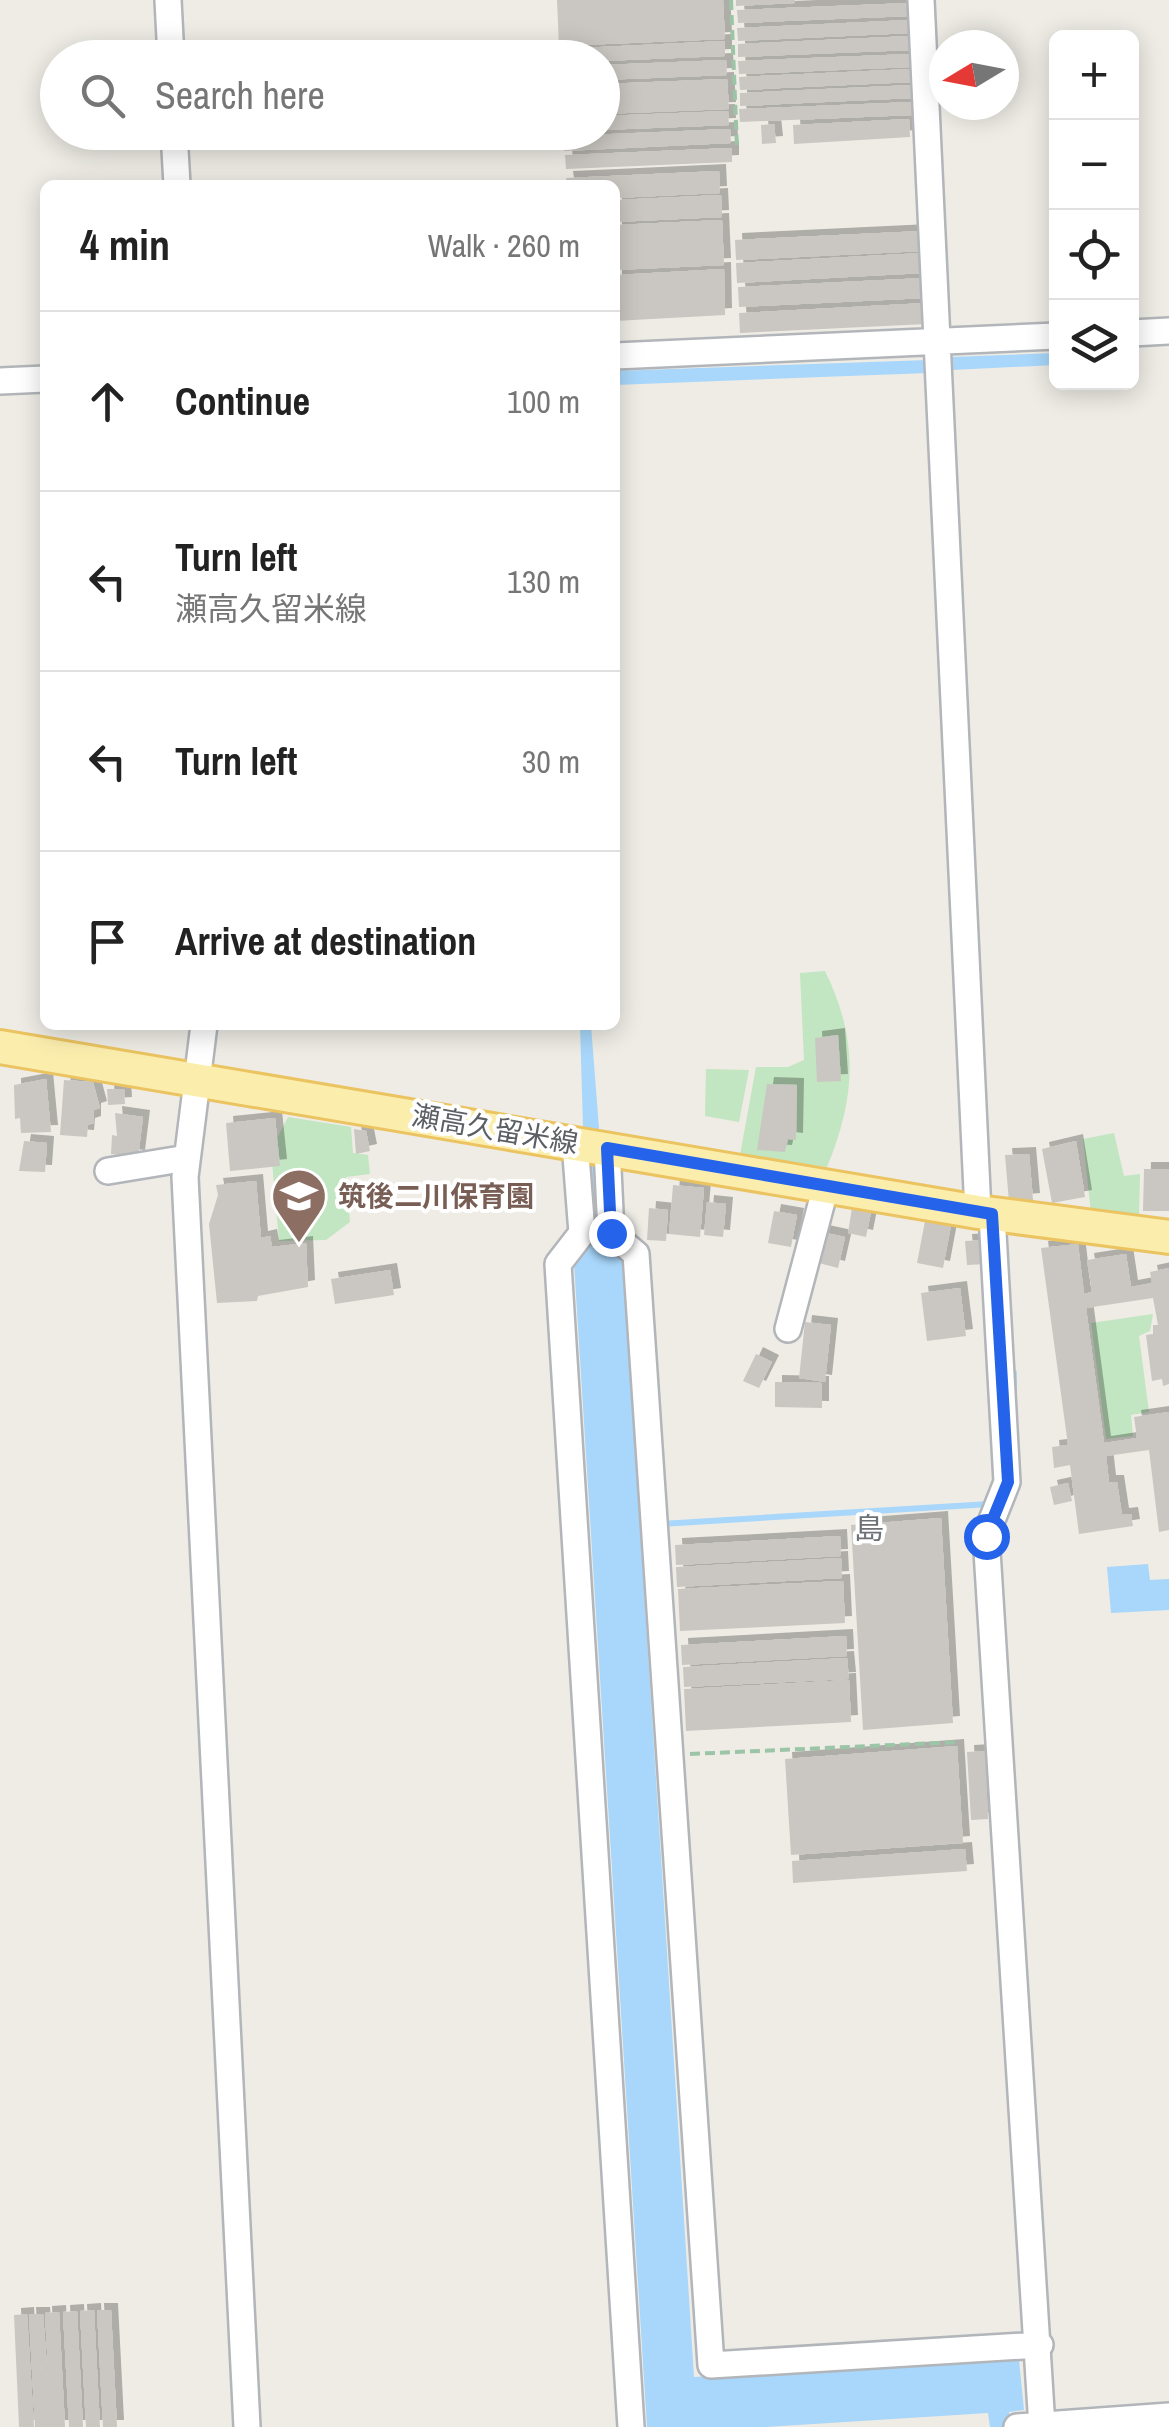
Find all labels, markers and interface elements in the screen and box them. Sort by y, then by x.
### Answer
north arrow [929,30,1019,120]
map controls [1049,30,1139,390]
button: + [1049,30,1139,120]
search box [40,40,620,150]
icon: search [75,68,130,123]
text: Search here [155,70,325,121]
button: − [1049,120,1139,210]
button: locate [1049,210,1139,300]
text: 4 min [80,217,170,273]
text: Walk · 260 m [428,224,580,267]
button: layers [1049,300,1139,390]
icon: ahead [80,374,135,429]
text: Continue [175,376,310,427]
text: 100 m [507,380,580,423]
text: Turn left [175,532,297,583]
icon: left [80,554,135,609]
text: 130 m [507,560,580,603]
text: 瀬高久留米線 [175,587,367,630]
icon: left [80,734,135,789]
text: Turn left [175,736,297,787]
text: 30 m [522,740,580,783]
icon: arrive [80,914,135,969]
text: Arrive at destination [175,916,476,967]
street label: 瀬高久留米線 [409,1096,581,1162]
school or university icon: 筑後二川保育園 [269,1166,329,1245]
place label: 筑後二川保育園 [338,1177,534,1215]
route end [589,1211,635,1257]
district label: 島 [854,1508,884,1548]
route start [964,1514,1010,1560]

